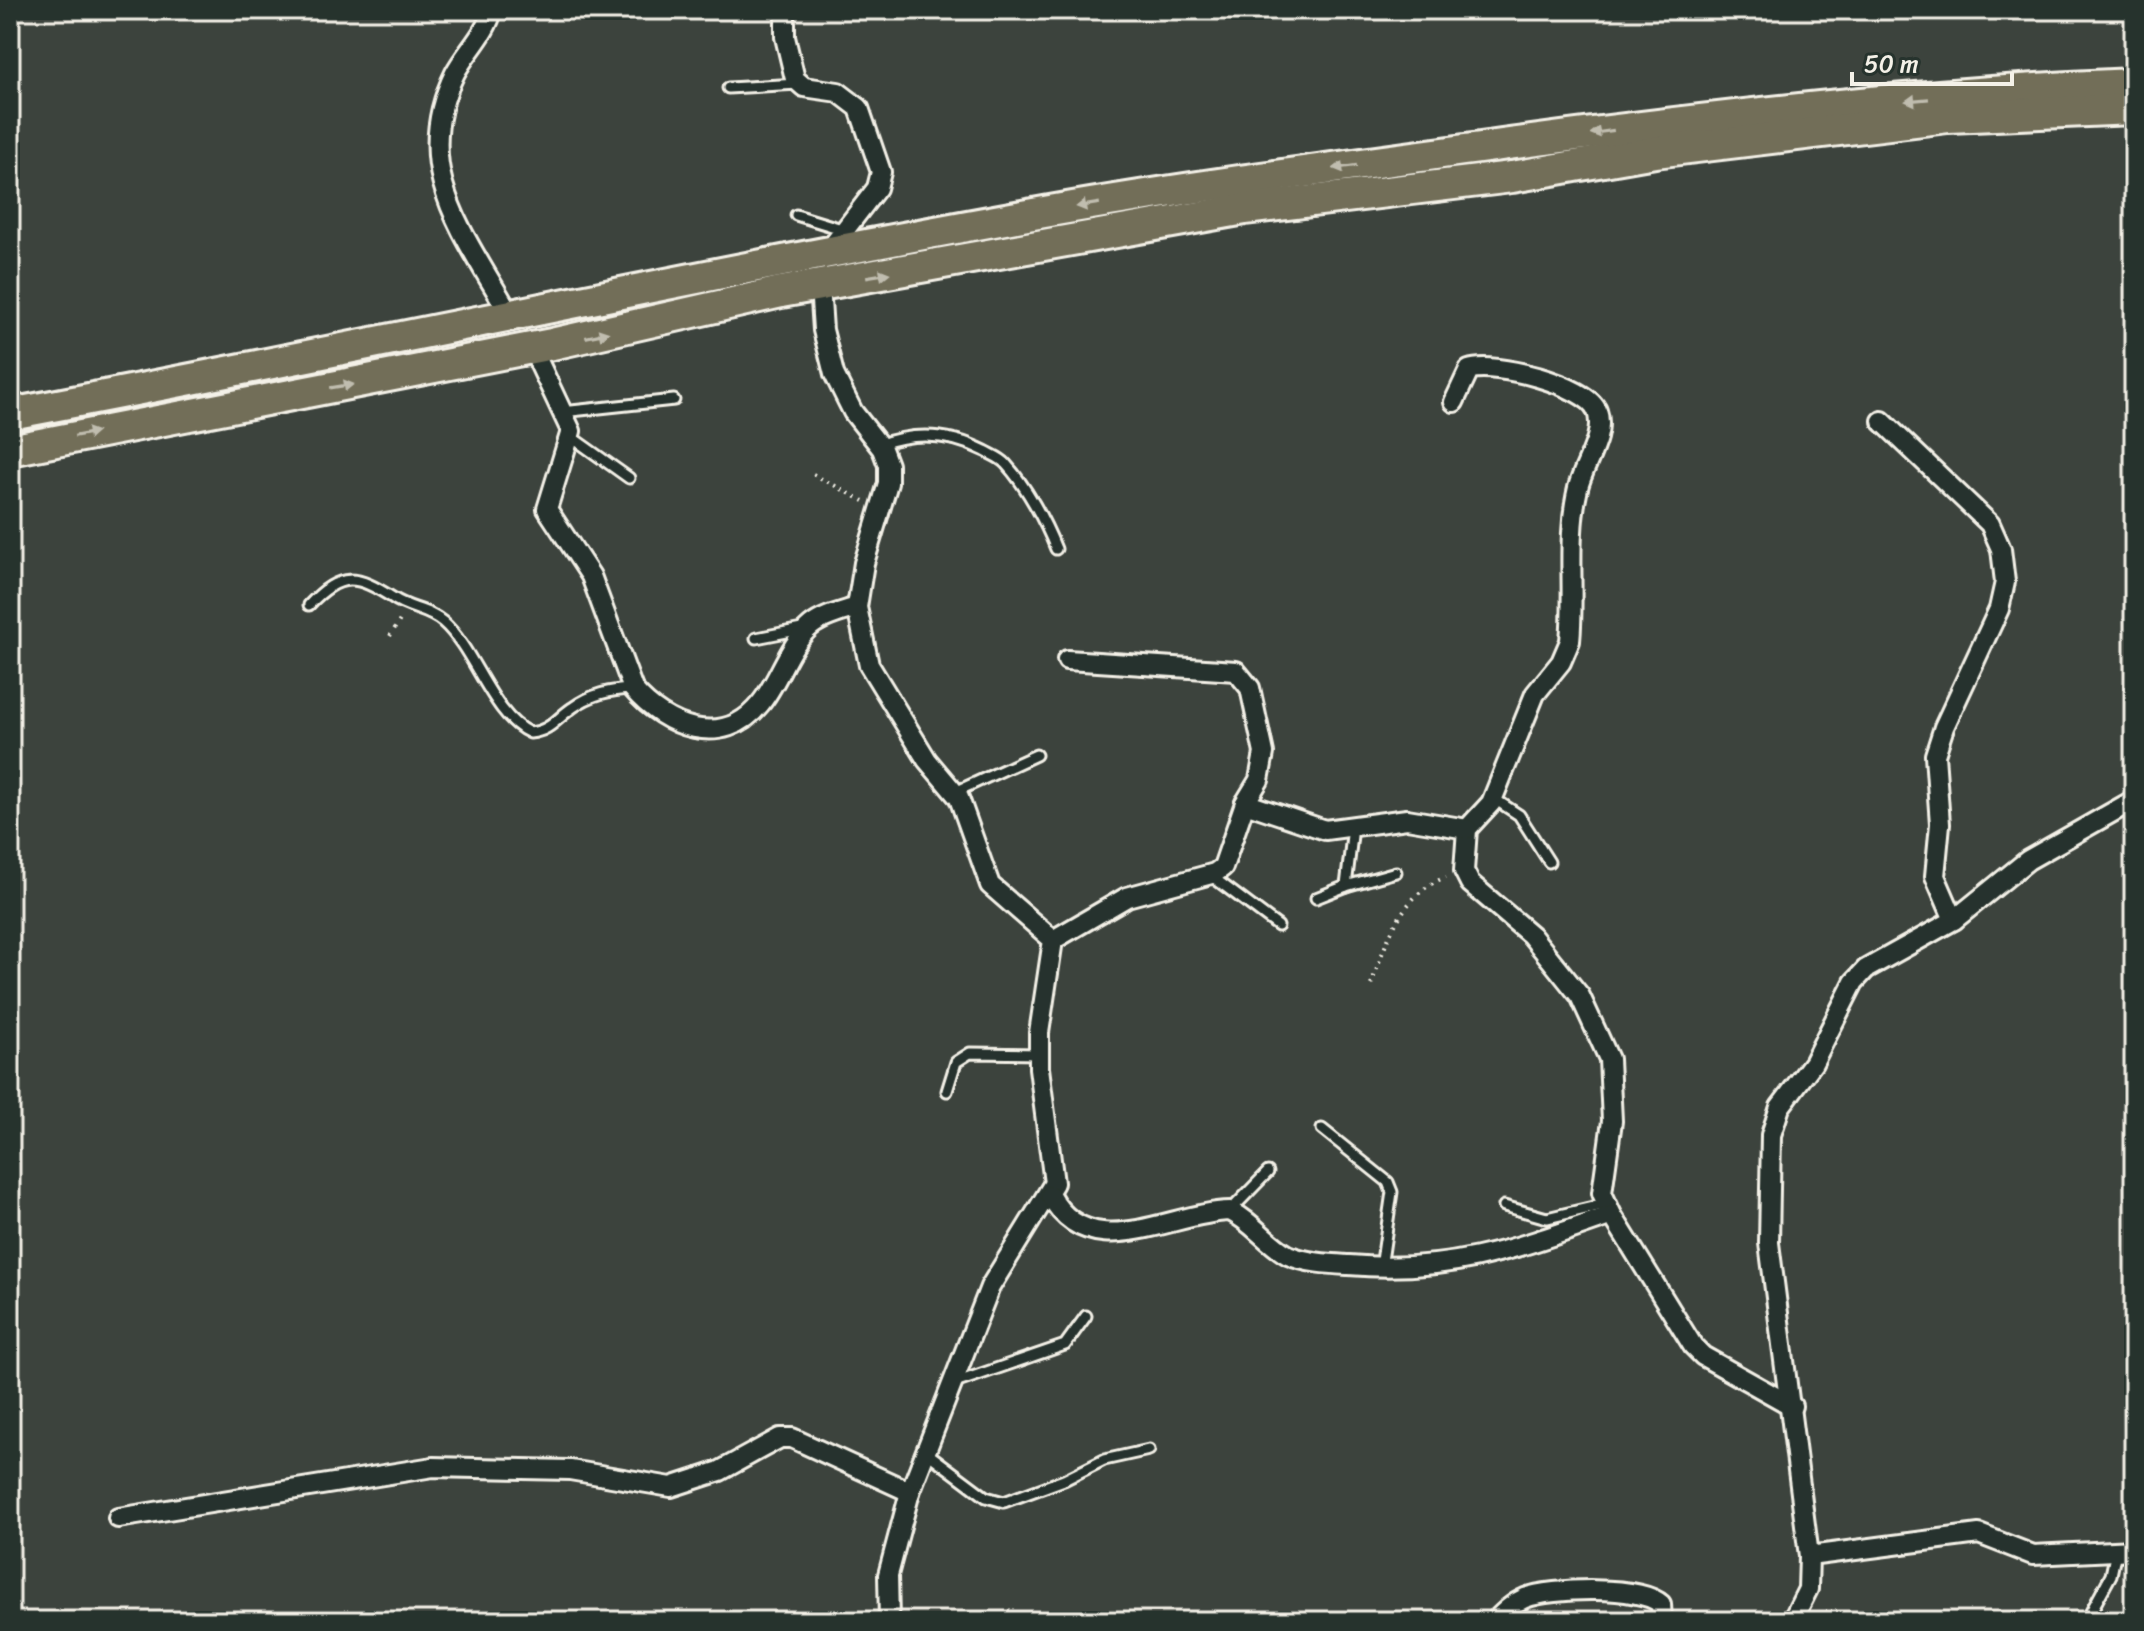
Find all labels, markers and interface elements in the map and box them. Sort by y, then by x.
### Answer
scale bar [1852,36,2012,86]
text: 50 m [1864,43,1919,85]
one-way arrow [1904,94,1929,107]
one-way arrow [1589,126,1614,139]
one-way arrow [1332,161,1357,174]
one-way arrow [1075,200,1100,212]
one-way arrow [866,268,891,281]
one-way arrow [585,328,610,341]
one-way arrow [330,379,355,392]
one-way arrow [74,427,99,440]

